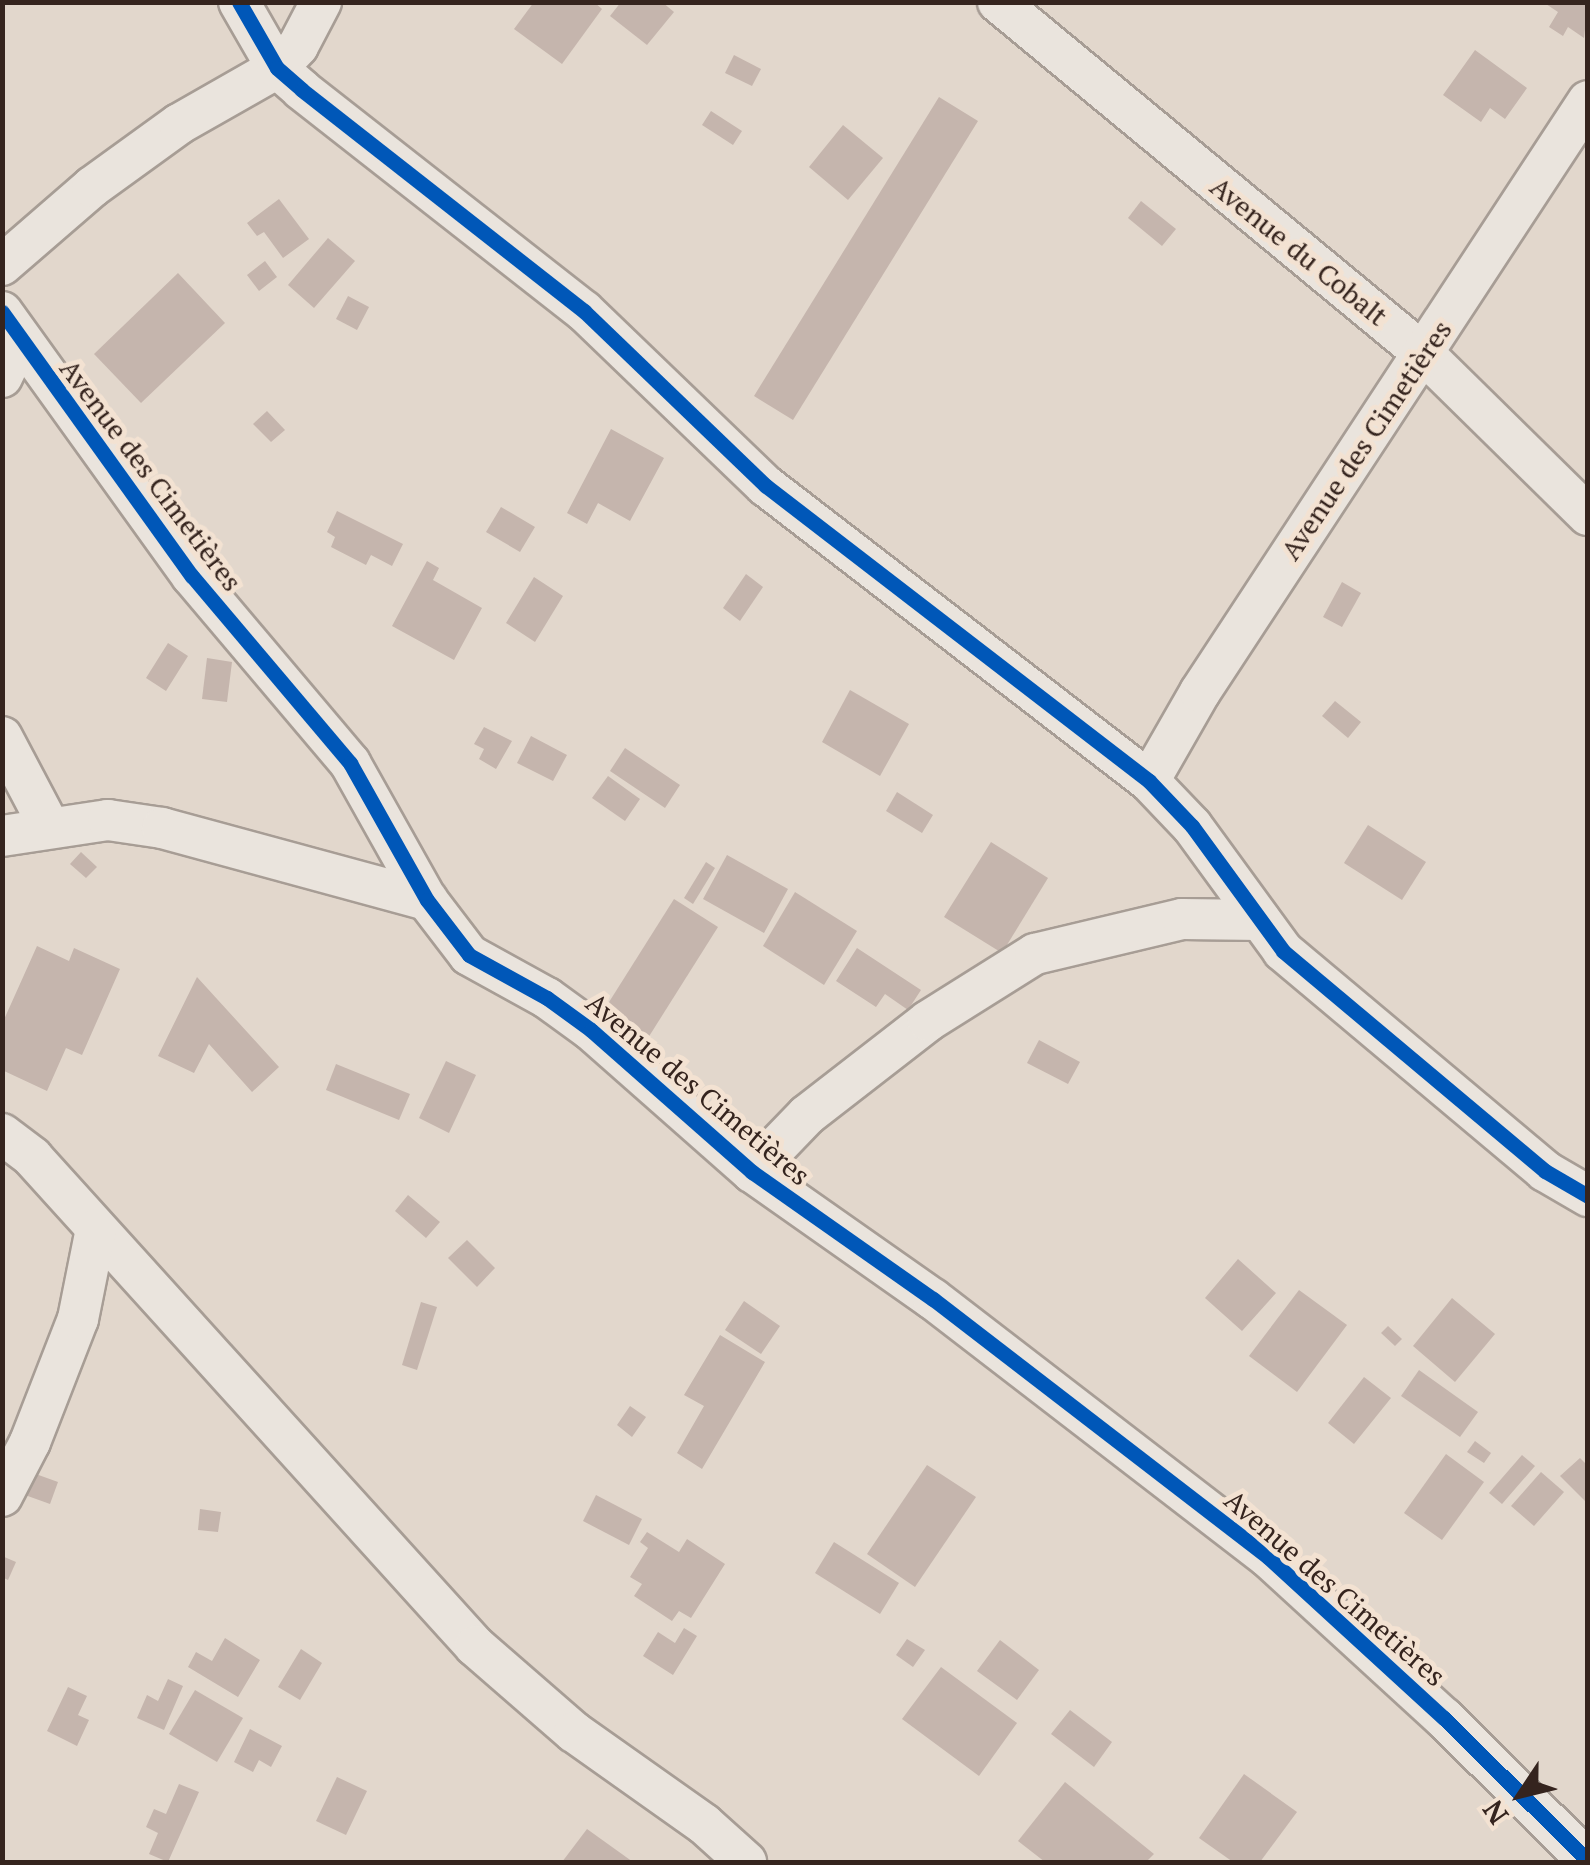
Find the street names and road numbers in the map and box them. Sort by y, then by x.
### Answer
street label: Avenue du Cobalt [1204,169,1394,333]
street label: Avenue des Cimetières [1273,314,1459,566]
street label: Avenue des Cimetières [53,352,249,598]
street label: Avenue des Cimetières [579,986,817,1192]
street label: Avenue des Cimetières [1218,1483,1452,1693]

